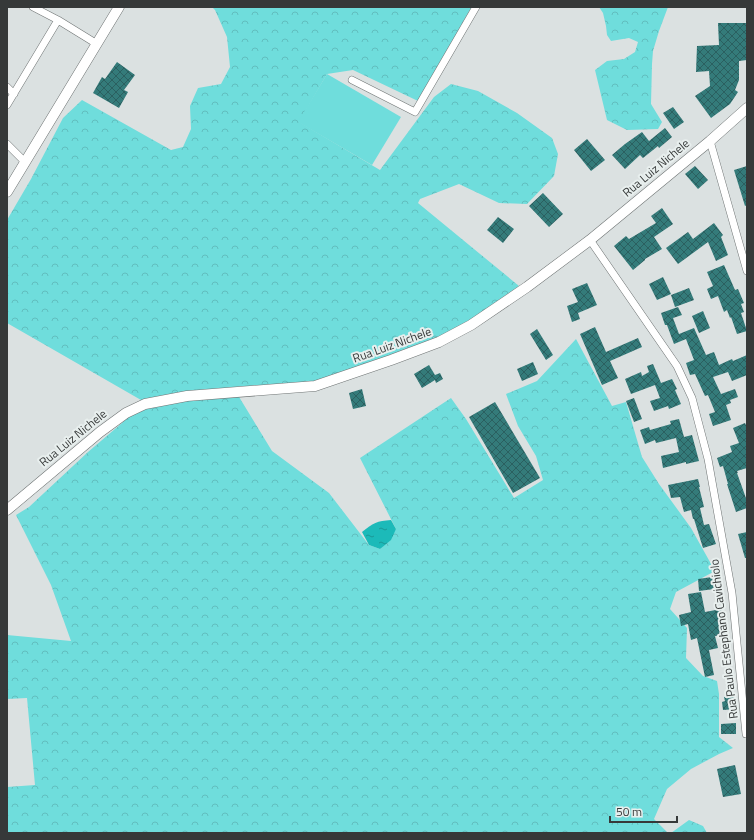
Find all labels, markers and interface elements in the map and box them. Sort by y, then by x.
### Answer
street label: Rua Luiz Nichele [618,134,693,201]
street label: Rua Luiz Nichele [350,321,434,368]
street label: Rua Luiz Nichele [35,404,111,471]
street label: Rua Paulo Estephano Cavichiolo [704,558,743,720]
scale bar [610,798,677,824]
text: 50 m [616,802,642,821]

